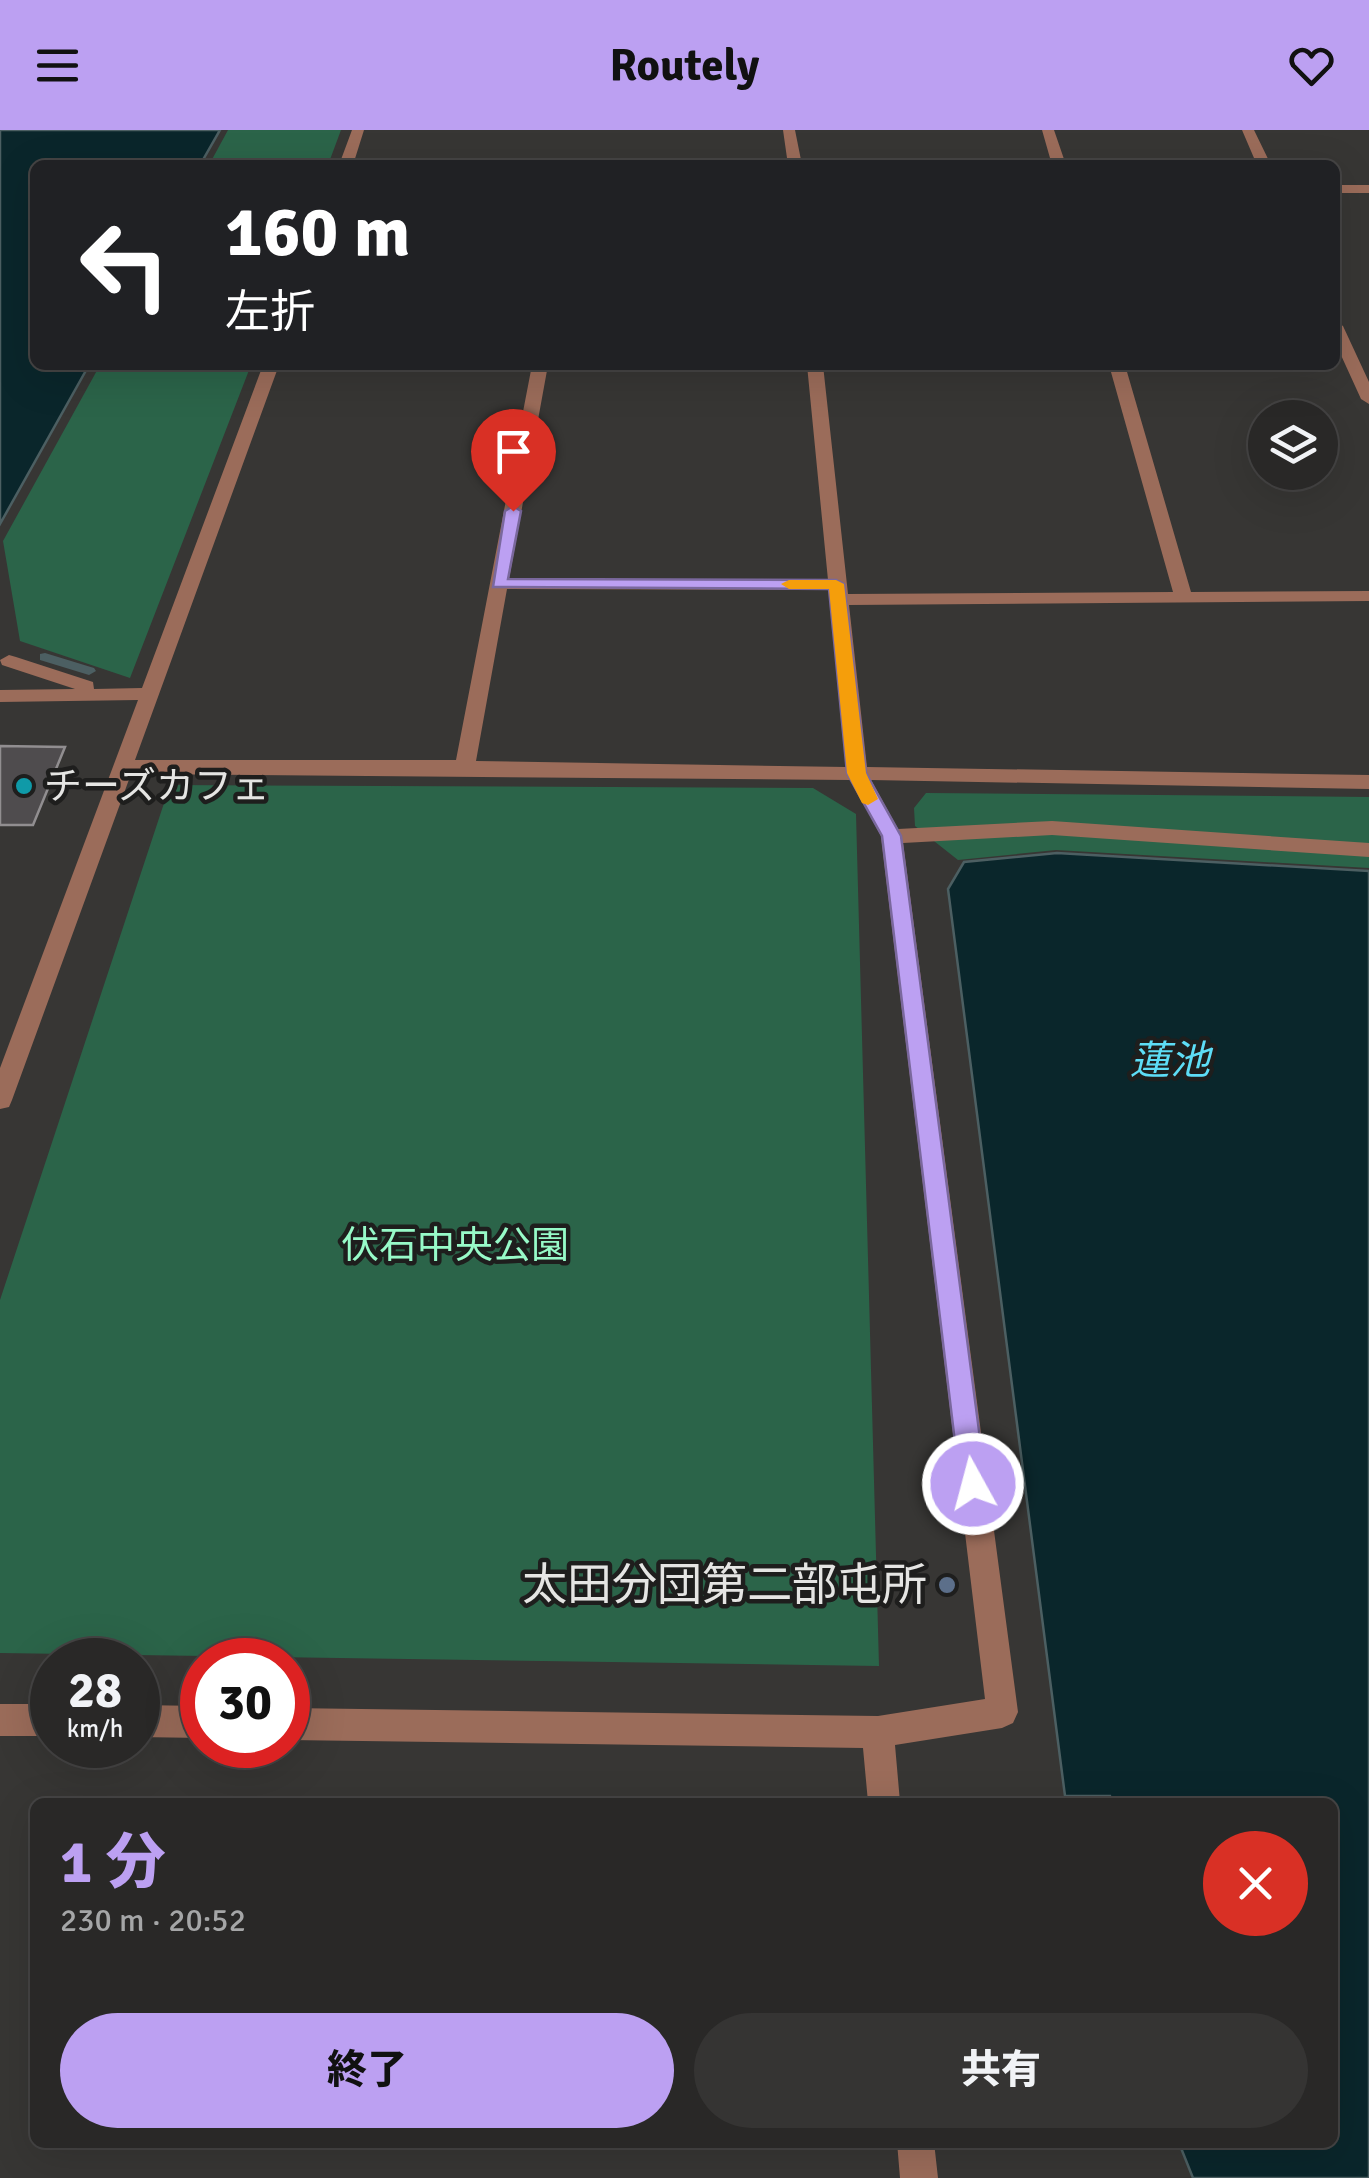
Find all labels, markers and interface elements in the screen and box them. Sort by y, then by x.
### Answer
icon: menu [30,38,85,93]
text: Routely [610,38,759,93]
icon: heart [1284,38,1339,93]
text: 160 m [225,189,410,275]
icon: left [60,200,190,330]
text: 左折 [225,285,315,340]
map controls [1248,400,1338,490]
button: layers [1248,400,1338,490]
pin [471,409,556,512]
icon: arrive [486,424,541,479]
place label: チーズカフェ [44,763,270,810]
marker: チーズカフェ [13,775,35,797]
water label: 蓮池 [1130,1036,1214,1086]
park label: 伏石中央公園 [341,1222,569,1269]
position arrow [921,1432,1025,1536]
place label: 太田分団第二部屯所 [522,1558,927,1613]
marker: 太田分団第二部屯所 [936,1574,958,1596]
speed limit sign: 30 [180,1638,310,1768]
text: 28 [68,1660,122,1722]
text: km/h [67,1713,123,1744]
text: 1 分 [60,1826,166,1900]
button: close [1203,1831,1308,1936]
text: 230 m · 20:52 [60,1901,246,1940]
button: 終了 [60,2013,674,2128]
button: 共有 [694,2013,1308,2128]

